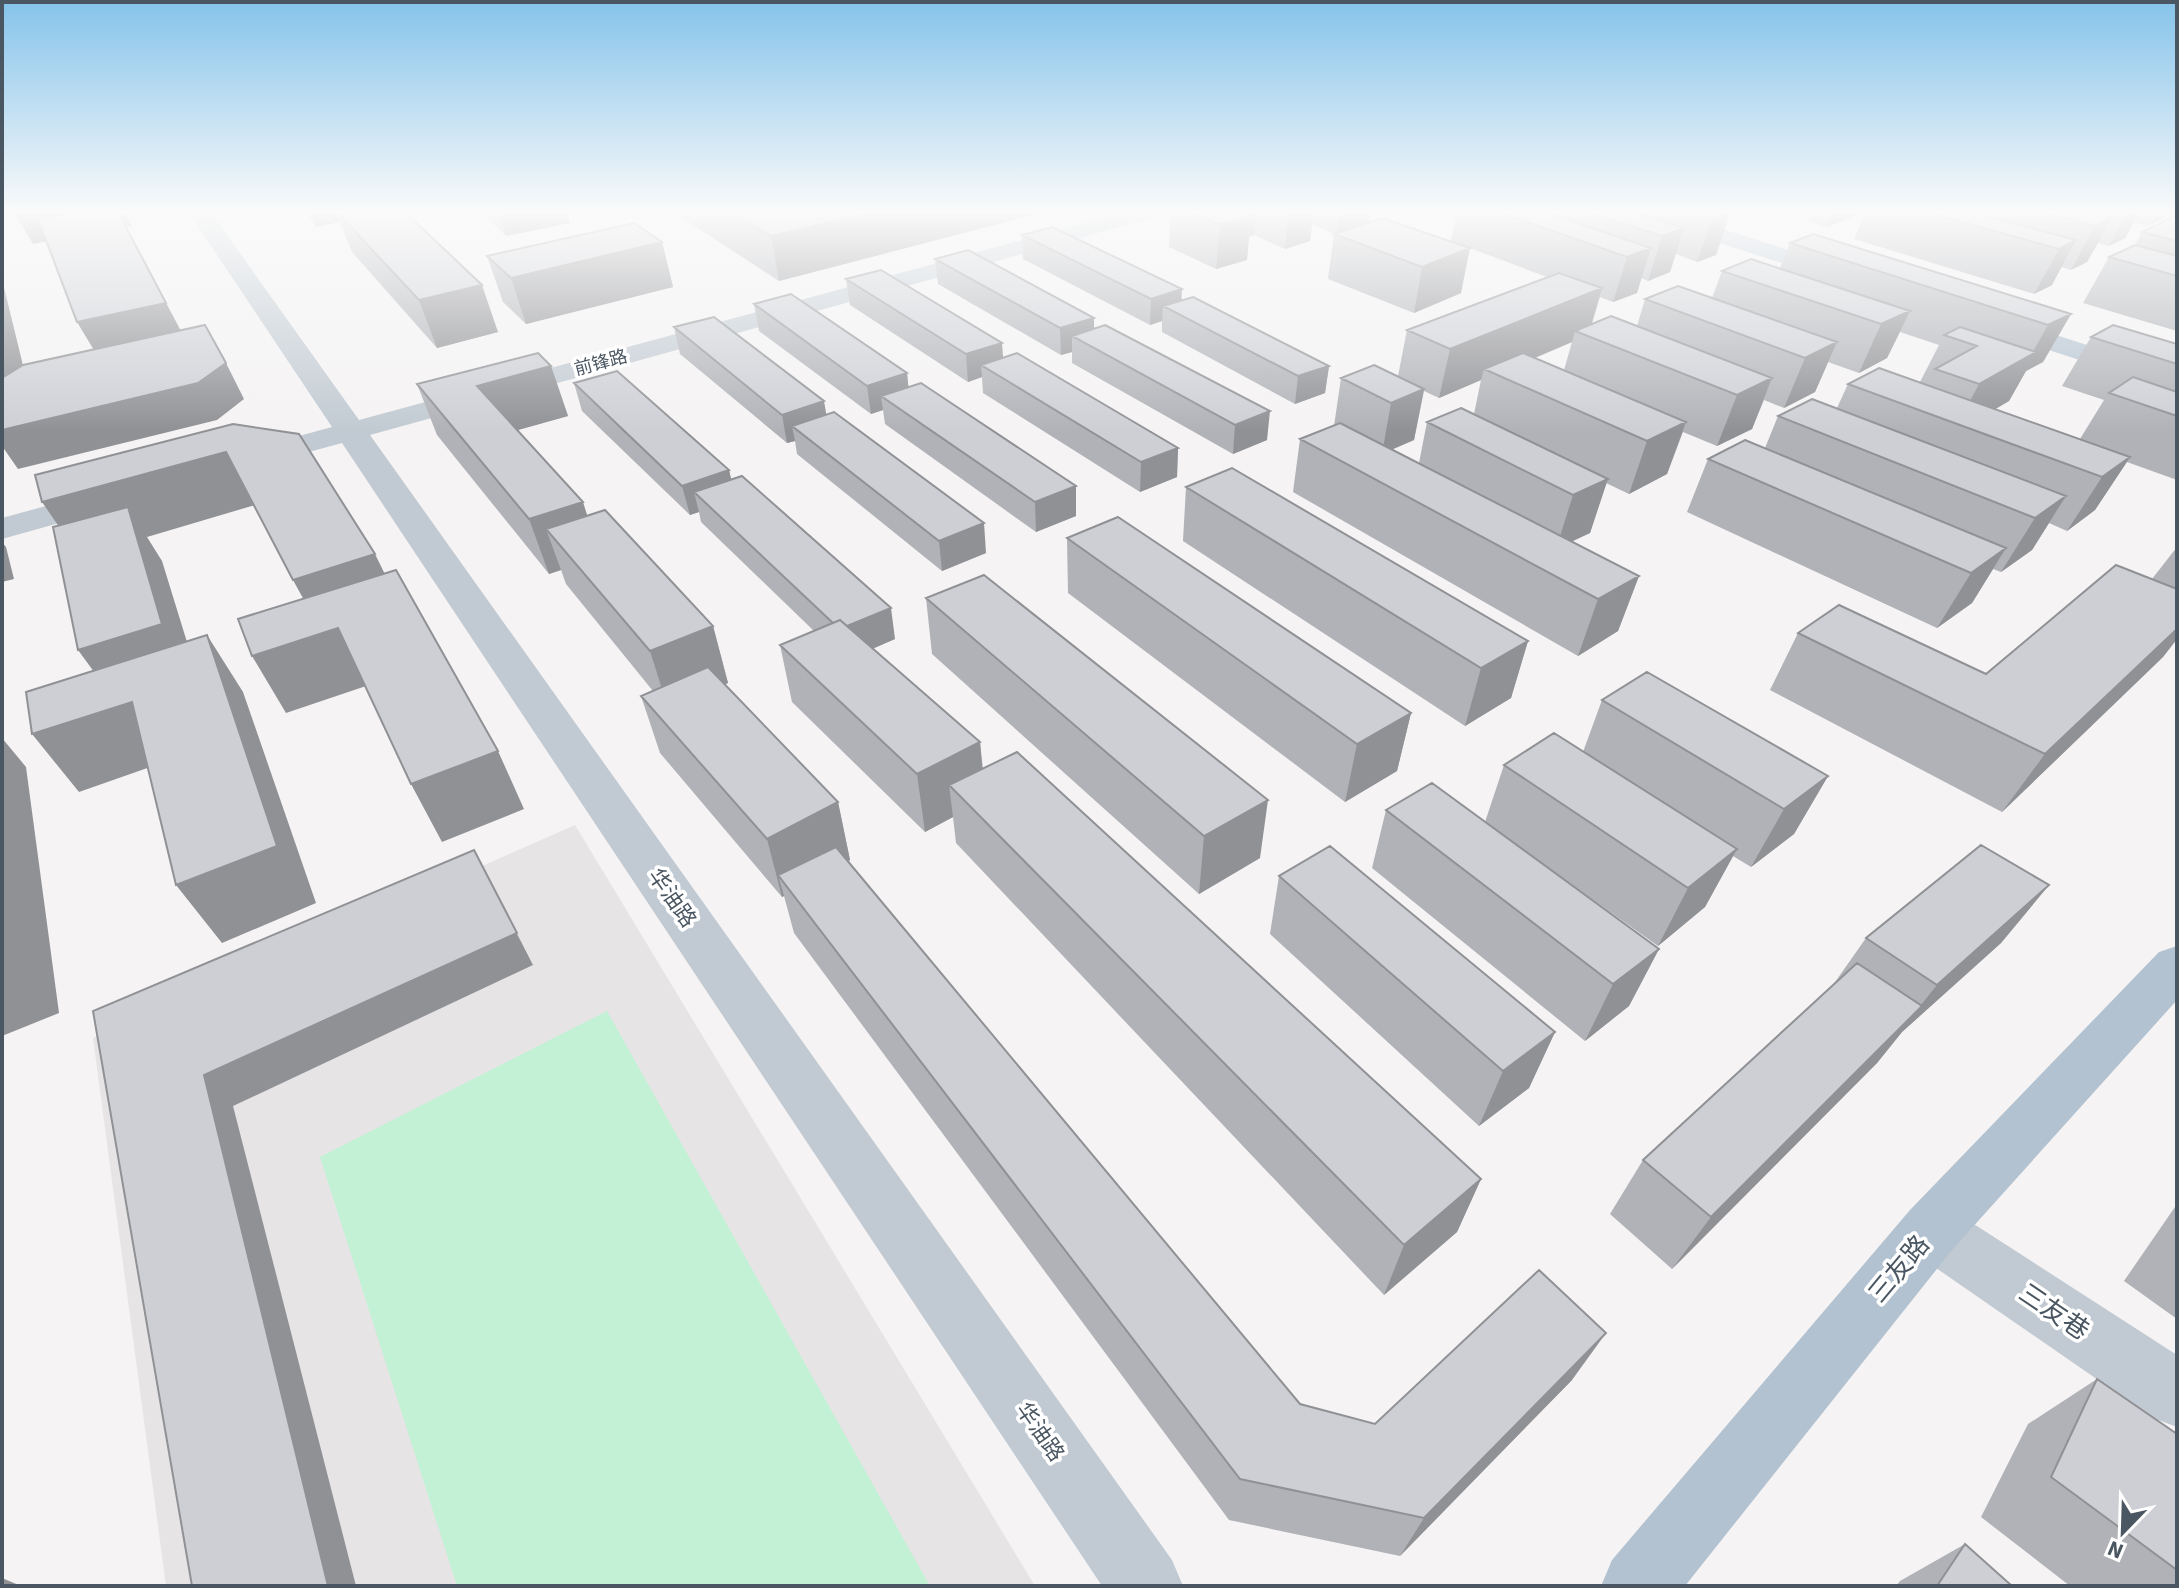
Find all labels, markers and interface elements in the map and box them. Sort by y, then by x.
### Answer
street label: 前锋路 [572,344,630,382]
street label: 华油路 [640,862,704,934]
street label: 三友路 [1860,1227,1938,1311]
street label: 三友巷 [2011,1275,2097,1349]
street label: 华油路 [1008,1396,1072,1468]
north arrow [2083,1492,2163,1572]
text: N [2103,1532,2129,1567]

